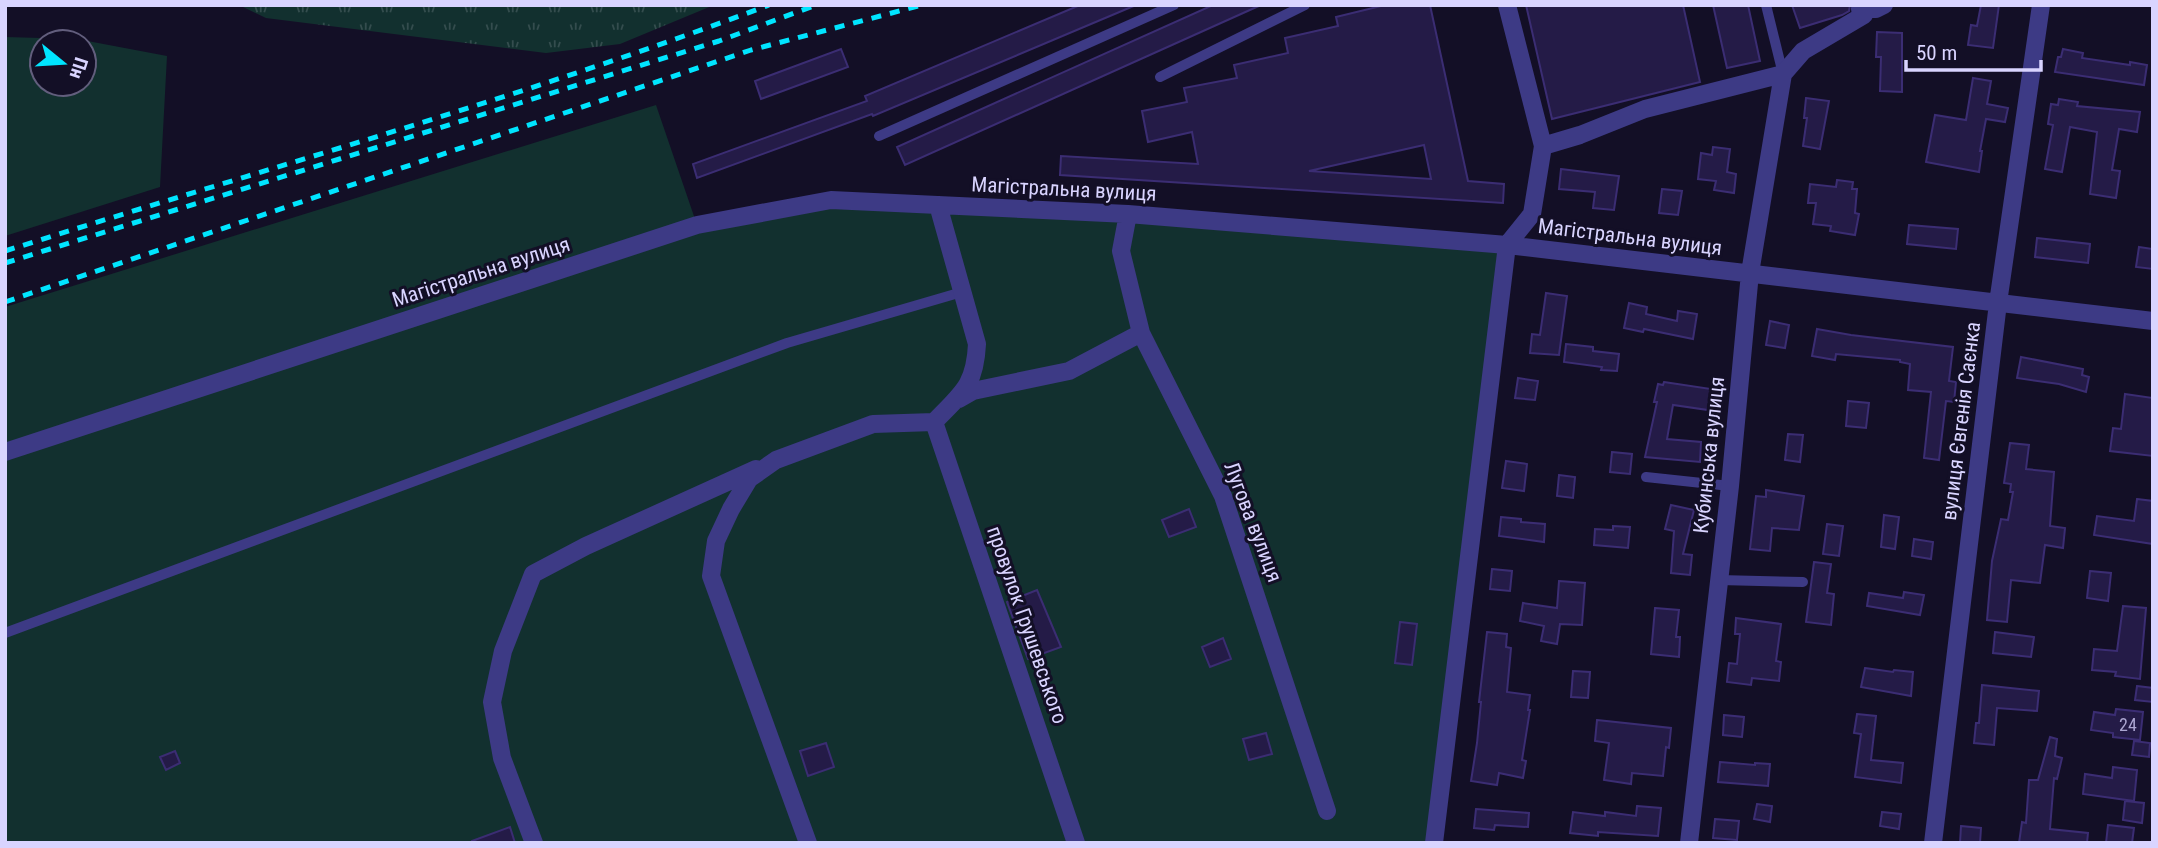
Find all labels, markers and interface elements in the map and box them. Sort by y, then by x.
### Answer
north arrow [28,28,98,98]
scale bar [1906,28,2041,72]
text: 50 m [1916,41,1957,65]
text: Пн [64,54,93,82]
street label: Магістральна вулиця [971,172,1157,206]
street label: Магістральна вулиця [1537,214,1723,260]
street label: Магістральна вулиця [389,232,573,312]
street label: вулиця Євгенія Саєнка [1937,320,1985,522]
street label: Кубинська вулиця [1689,375,1729,535]
street label: Лугова вулиця [1219,459,1287,585]
street label: провулок Грушевського [982,523,1072,727]
house number: 24 [2119,714,2137,735]

